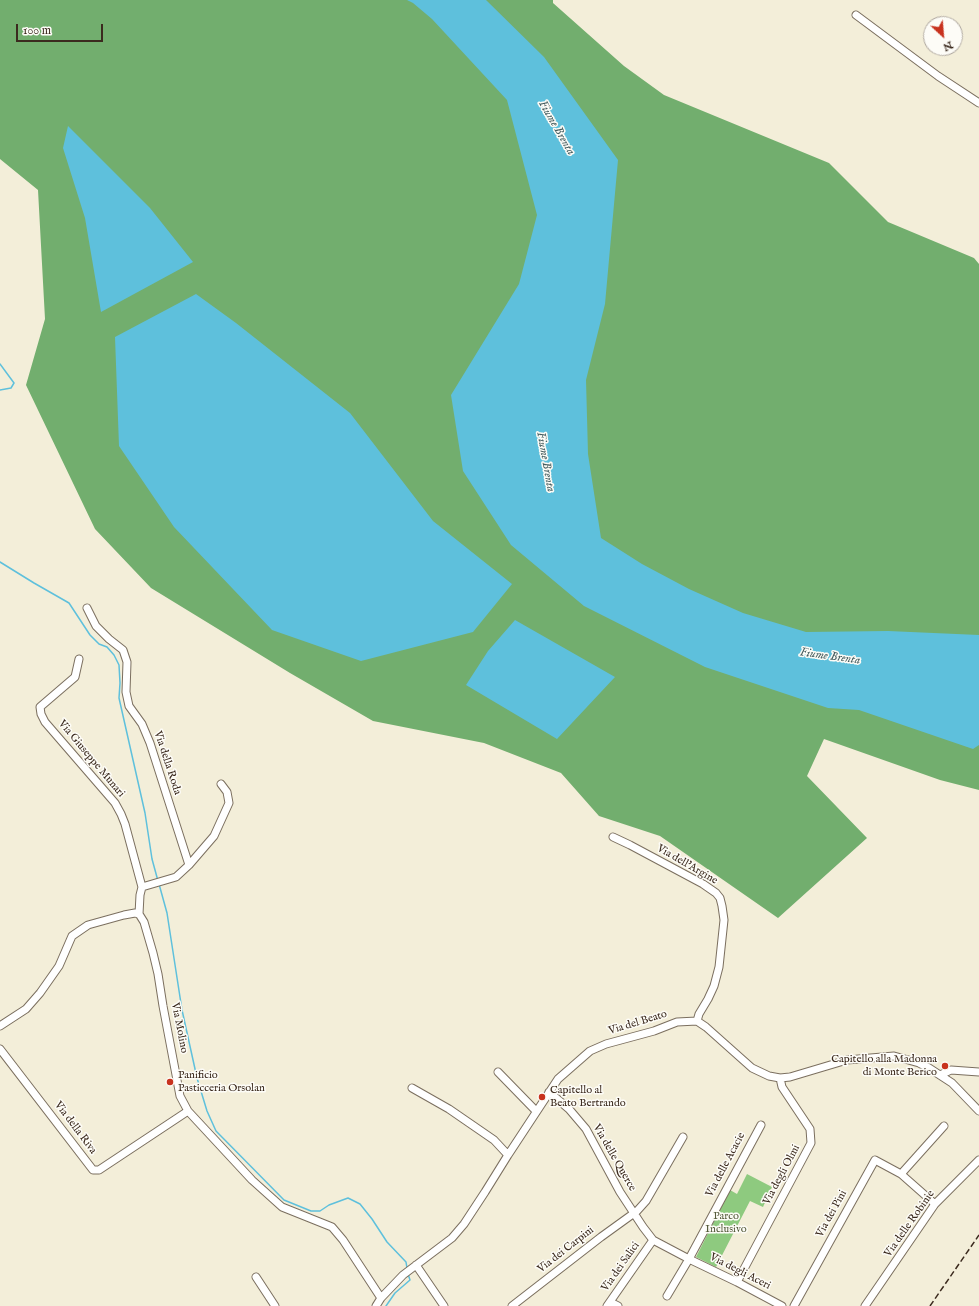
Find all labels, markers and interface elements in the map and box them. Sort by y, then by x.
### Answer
scale bar [18,16,105,42]
north arrow [923,16,963,56]
text: 100 m [23,23,51,38]
text: N [940,38,955,54]
water label: Fiume Brenta [535,98,577,158]
water label: Fiume Brenta [533,431,557,493]
water label: Fiume Brenta [799,646,861,668]
street label: Via Giuseppe Munari [55,718,127,800]
street label: Via della Roda [150,729,184,797]
street label: Via dell'Argine [654,842,720,888]
street label: Via Molino [168,1002,190,1054]
street label: Via del Beato [607,1008,669,1038]
place label: Capitello alla Madonna di Monte Berico [831,1053,937,1079]
marker: Capitello alla Madonna di Monte Berico [940,1061,950,1071]
place label: Panificio Pasticceria Orsolan [178,1069,265,1095]
marker: Panificio Pasticceria Orsolan [165,1077,175,1087]
place label: Capitello al Beato Bertrando [550,1084,626,1110]
marker: Capitello al Beato Bertrando [537,1092,547,1102]
street label: Via della Riva [51,1099,99,1157]
street label: Via delle Querce [589,1122,639,1194]
street label: Via delle Acacie [703,1130,749,1200]
street label: Via degli Olmi [761,1143,803,1207]
street label: Via dei Pini [814,1188,850,1240]
street label: Via delle Robinie [882,1188,938,1260]
park label: Parco Inclusivo [705,1210,747,1236]
street label: Via dei Carpini [535,1224,597,1276]
street label: Via dei Salici [599,1240,643,1294]
street label: Via degli Aceri [707,1251,773,1293]

